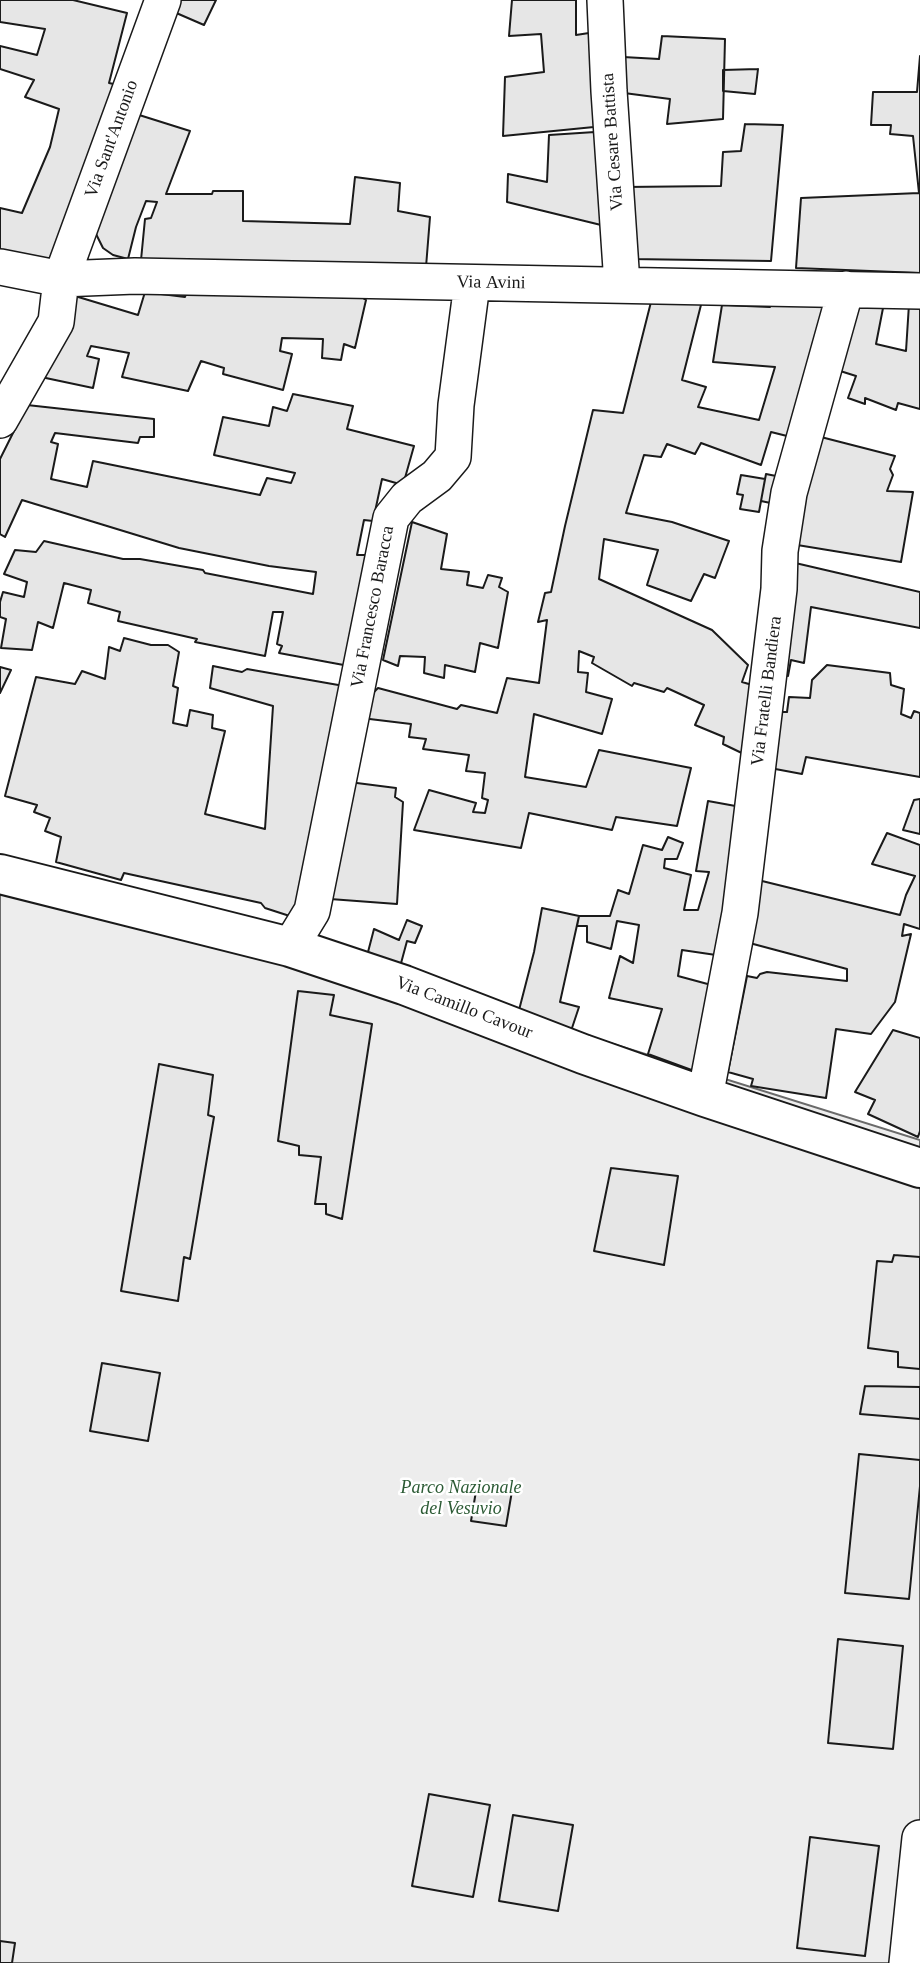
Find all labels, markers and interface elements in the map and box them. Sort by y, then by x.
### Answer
street label: Via Cesare Battista [597,72,629,212]
street label: Via Sant'Antonio [81,77,143,201]
street label: Via Avini [456,272,526,294]
street label: Via Francesco Baracca [347,524,399,690]
street label: Via Fratelli Bandiera [747,615,787,767]
street label: Via Camillo Cavour [392,972,536,1044]
park label: Parco Nazionale del Vesuvio [401,1477,521,1520]

